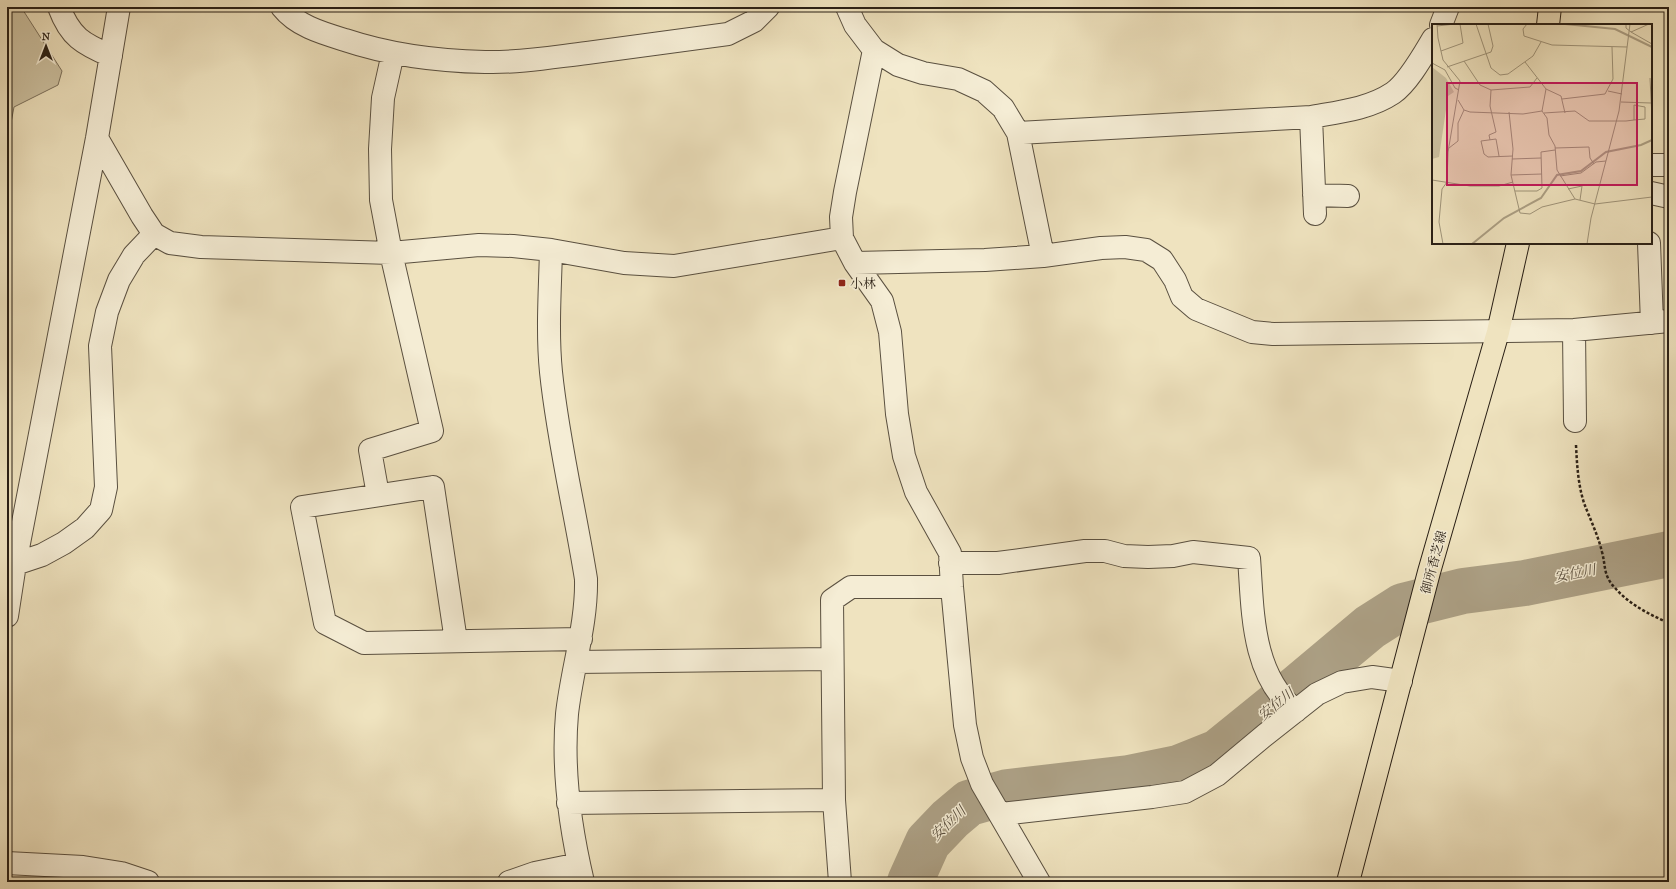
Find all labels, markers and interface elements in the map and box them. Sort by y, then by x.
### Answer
inset map [1432,24,1652,244]
north arrow [26,26,66,66]
text: N [42,30,51,43]
place label: 小林 [850,276,876,291]
marker: 小林 [837,278,847,288]
street label: 御所香芝線 [1418,529,1449,595]
water label: 安位川 [1553,561,1599,586]
water label: 安位川 [1255,683,1300,724]
water label: 安位川 [927,801,971,844]

